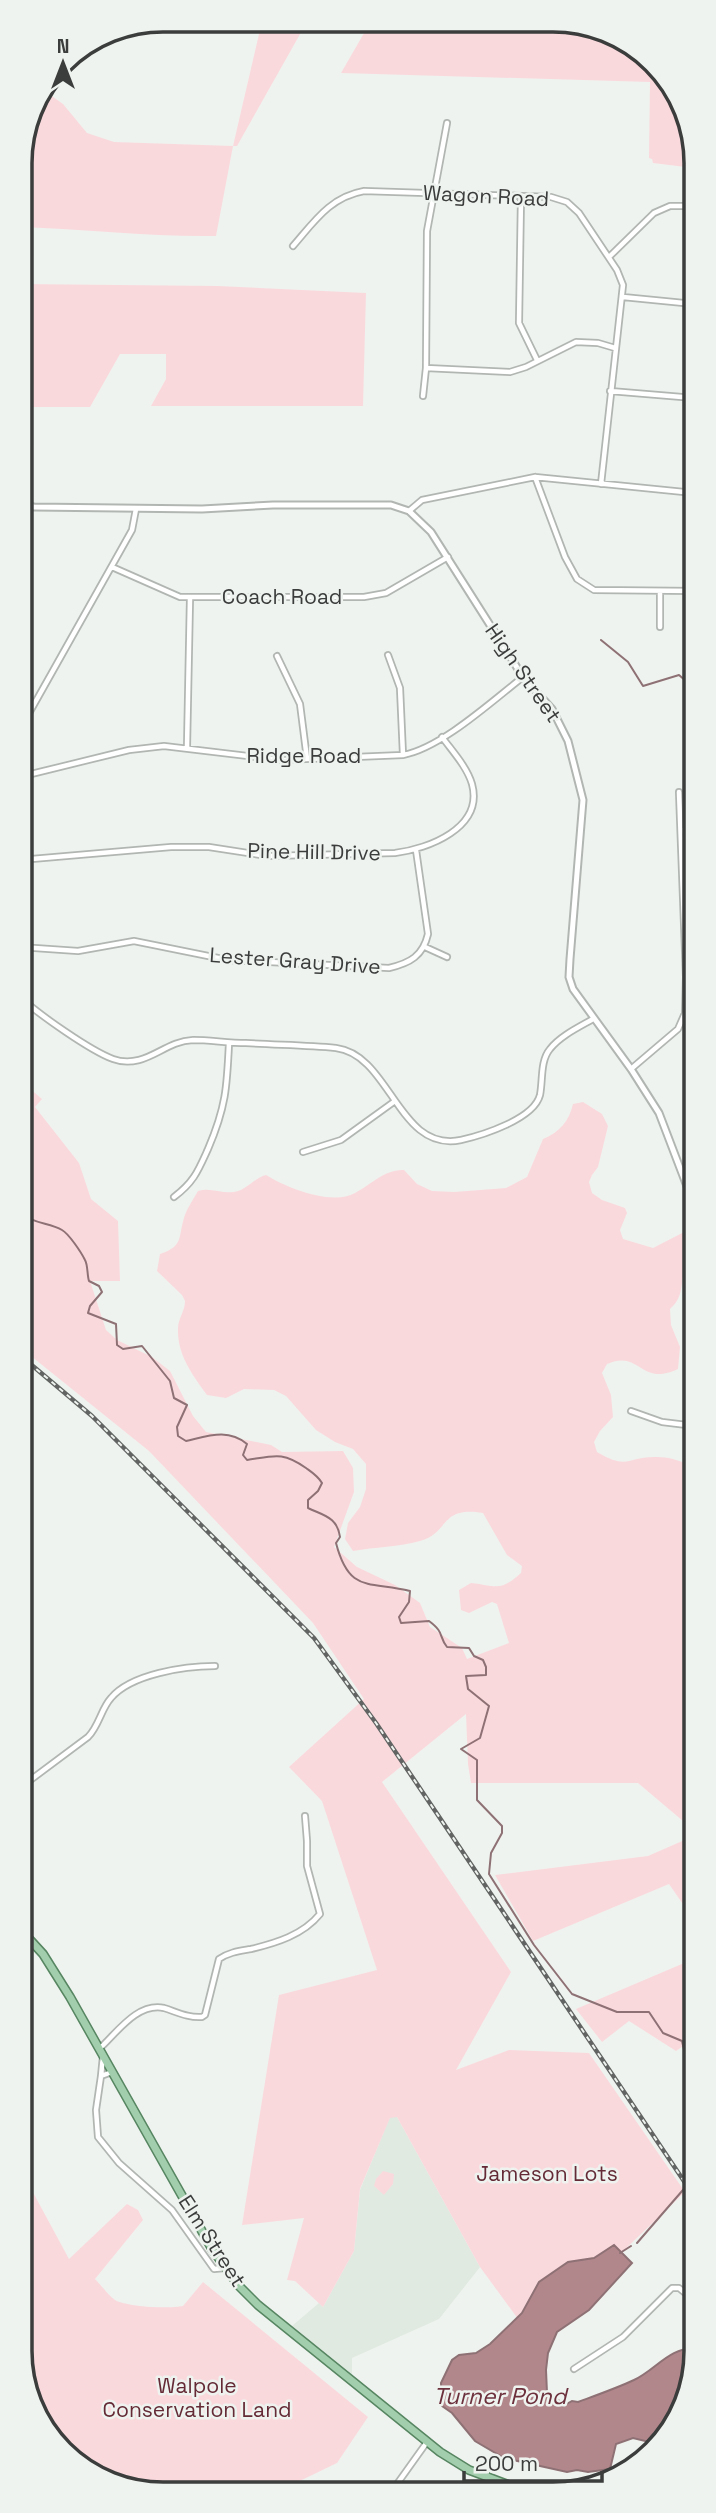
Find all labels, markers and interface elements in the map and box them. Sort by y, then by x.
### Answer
north arrow [28,28,98,98]
text: N [57,34,69,59]
street label: Wagon Road [422,179,550,212]
street label: Coach Road [222,583,342,610]
street label: High Street [479,618,567,727]
street label: Ridge Road [247,742,361,769]
street label: Pine Hill Drive [247,837,381,866]
street label: Lester Gray Drive [209,941,382,980]
park label: Jameson Lots [476,2160,618,2187]
street label: Elm Street [173,2190,252,2292]
park label: Walpole Conservation Land [102,2372,292,2423]
water label: Turner Pond [433,2381,569,2411]
scale bar [464,2440,602,2484]
text: 200 m [475,2450,538,2477]

